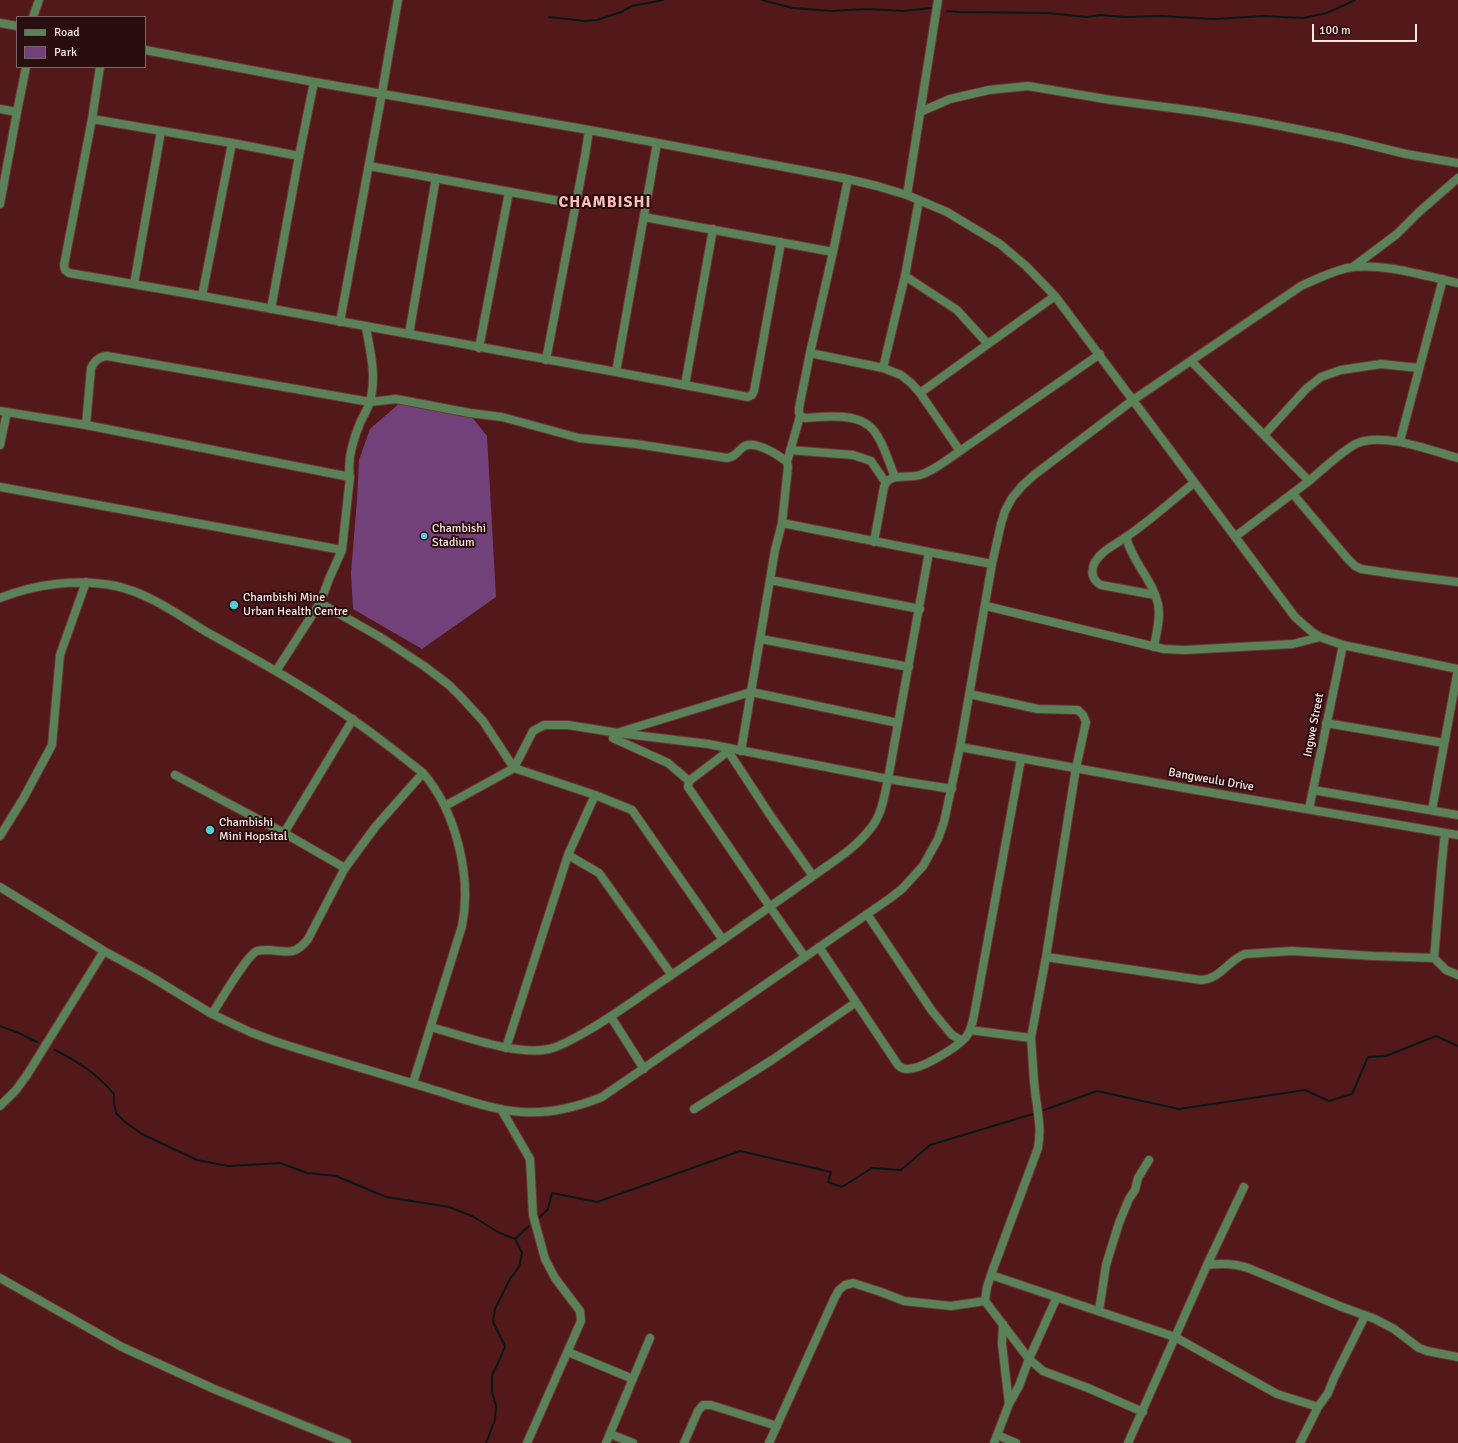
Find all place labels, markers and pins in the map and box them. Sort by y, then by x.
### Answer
place label: Chambishi Stadium [432,522,486,550]
marker: Chambishi Stadium [419,531,429,541]
place label: Chambishi Mine Urban Health Centre [243,591,348,619]
marker: Chambishi Mine Urban Health Centre [228,599,240,611]
place label: Chambishi Mini Hopsital [219,816,287,844]
marker: Chambishi Mini Hopsital [204,824,216,836]

